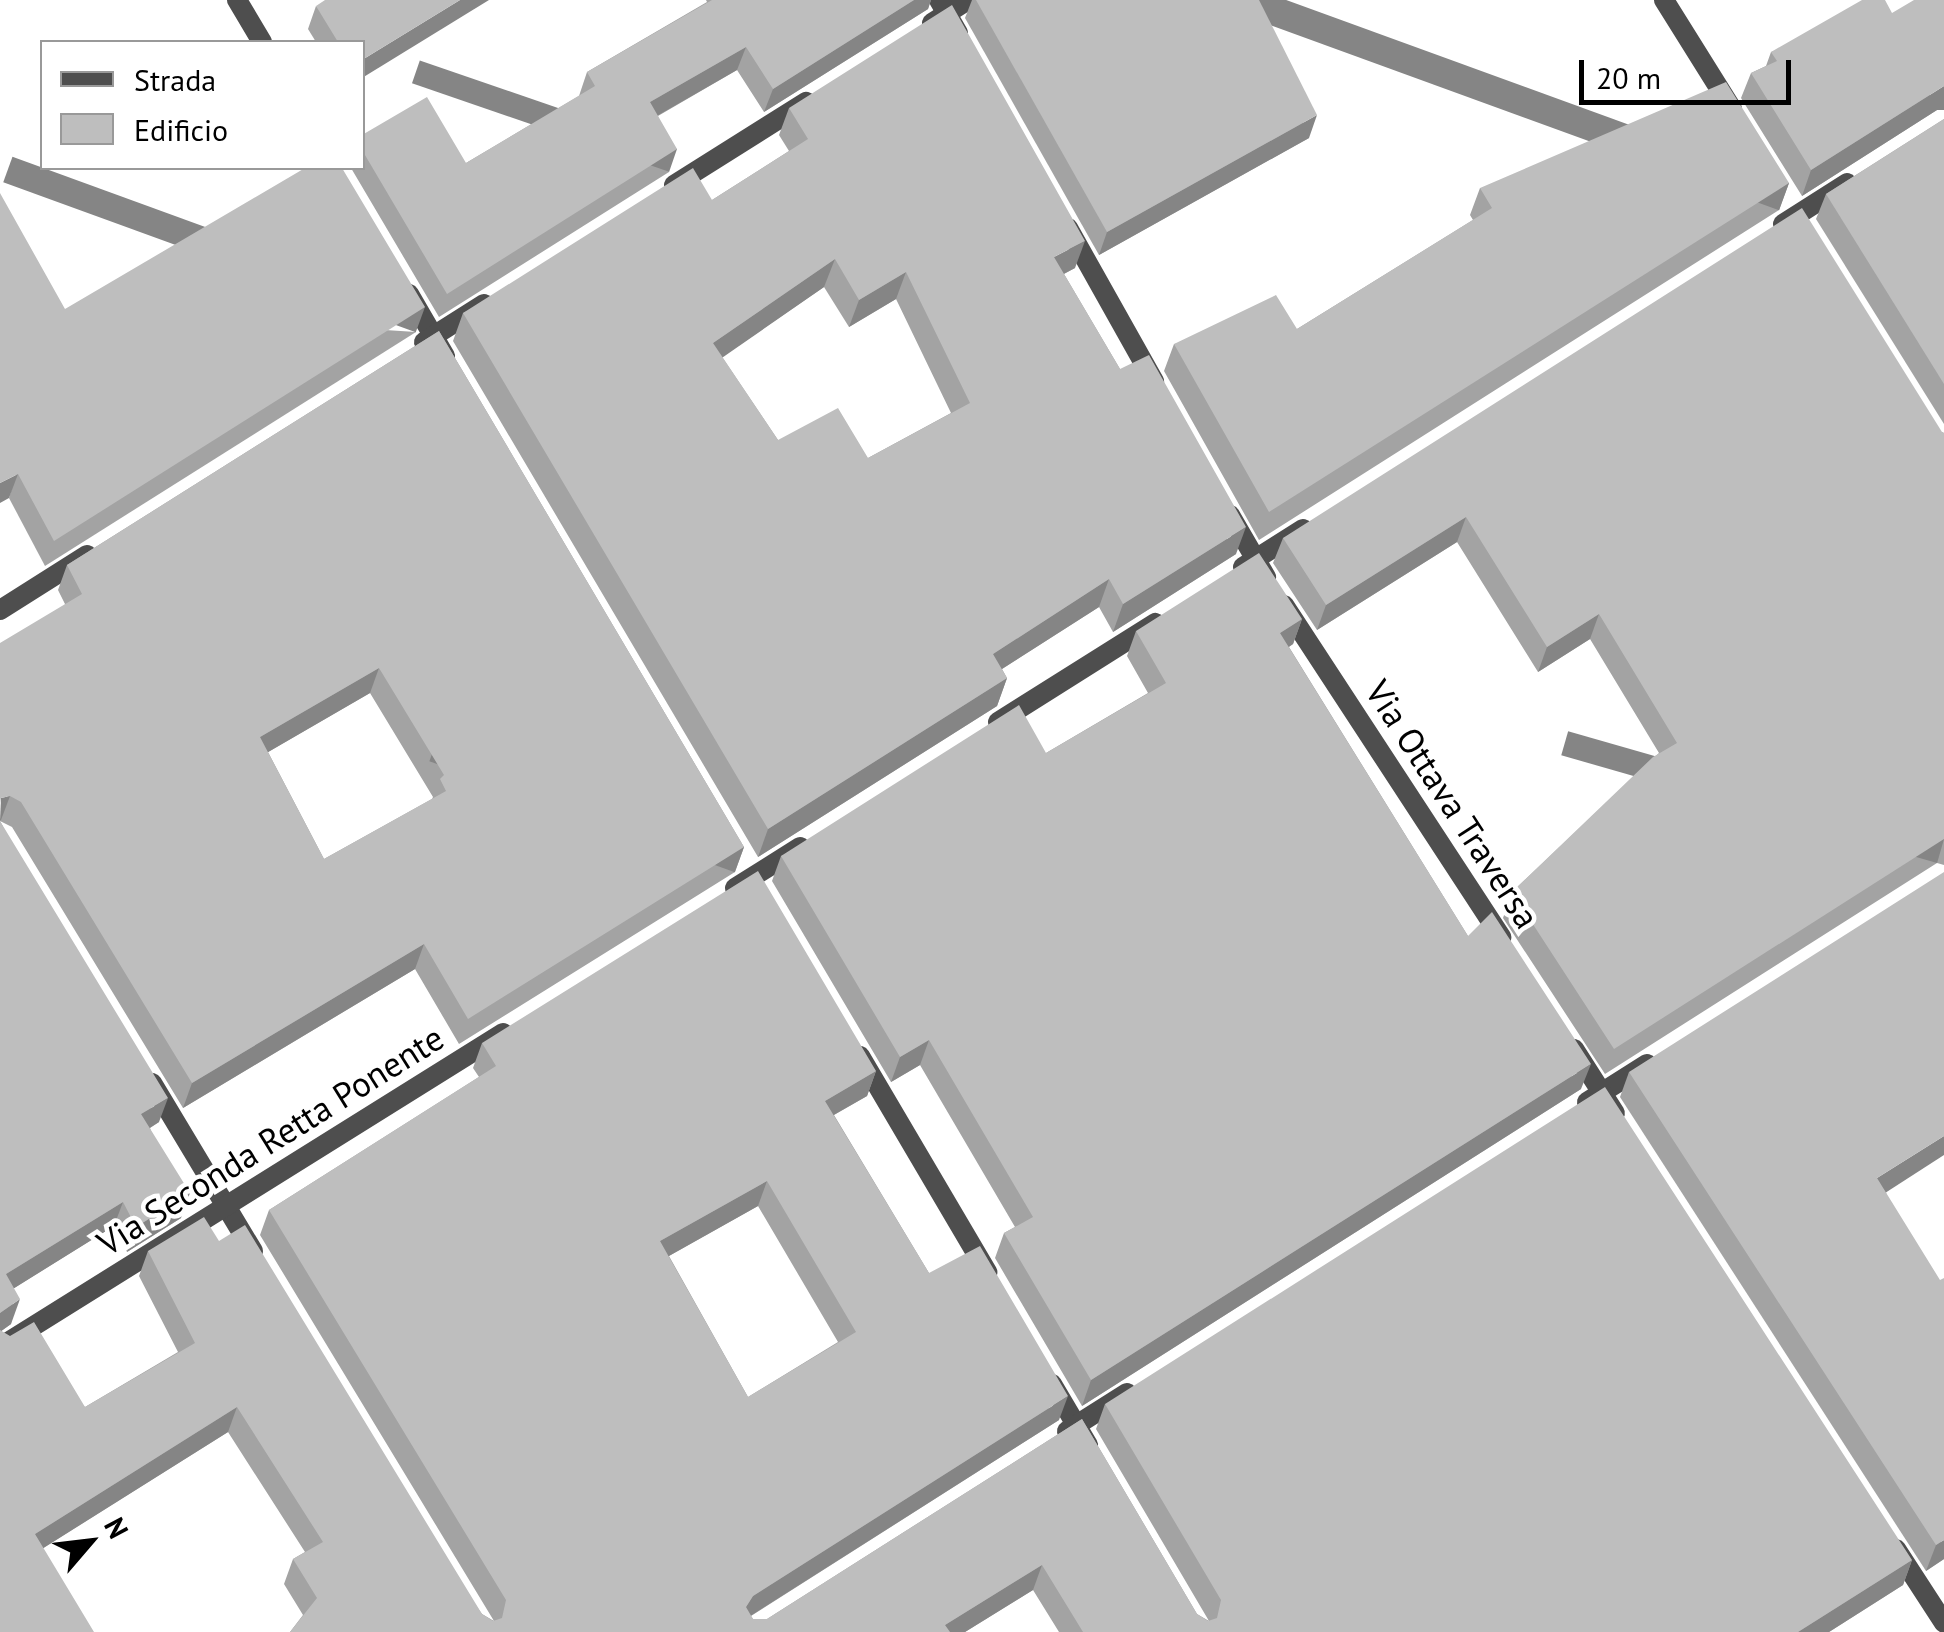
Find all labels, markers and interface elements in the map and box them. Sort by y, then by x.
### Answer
legend [40,40,365,170]
scale bar [1584,40,1796,102]
text: 20 m [1596,58,1661,97]
text: Strada [134,60,216,99]
text: Edificio [134,110,228,149]
street label: Via Ottava Traversa [1357,672,1549,936]
street label: Via Seconda Retta Ponente [89,1016,451,1264]
north arrow [40,1492,140,1592]
text: N [96,1511,138,1544]

